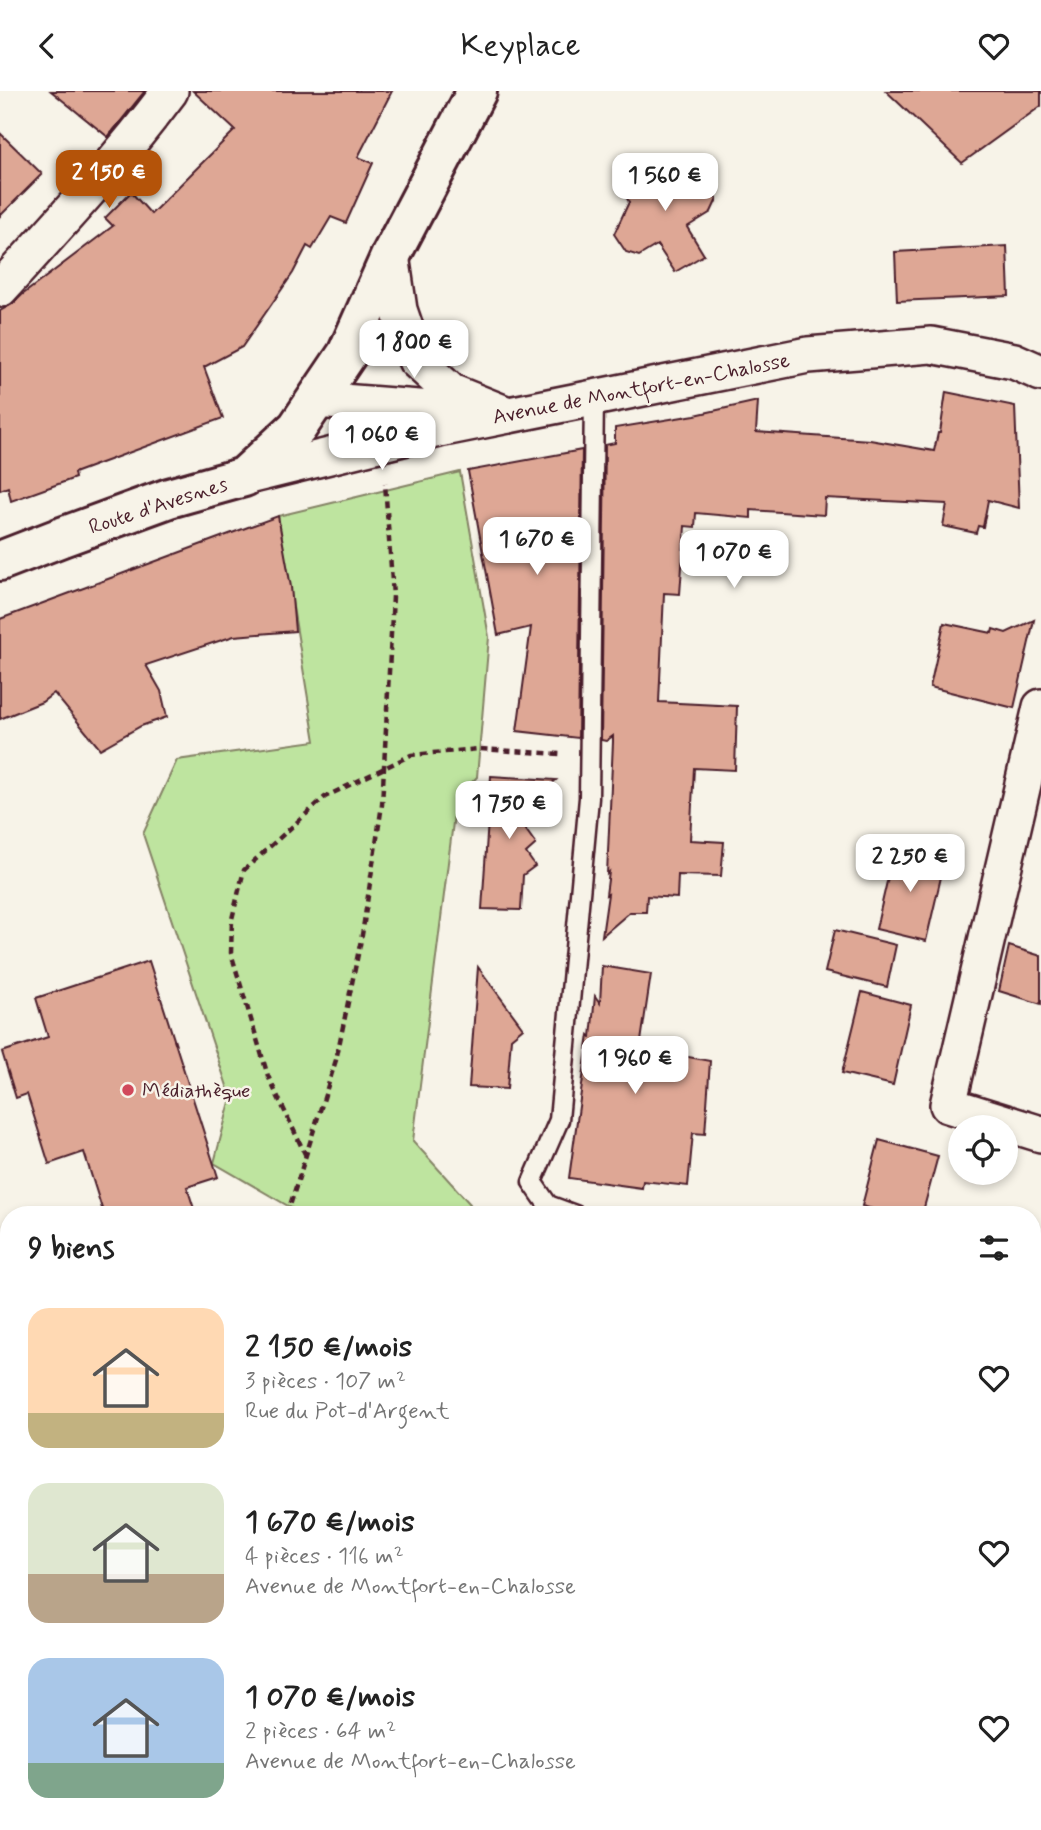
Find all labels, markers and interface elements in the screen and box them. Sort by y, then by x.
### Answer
text: Keyplace [460,25,581,67]
icon: back [28,27,66,65]
icon: heart [975,27,1013,65]
pin: 2 150 € [44,151,174,210]
pin: 1 560 € [600,153,730,213]
text: 2 150 € [72,158,146,188]
text: 1 560 € [628,161,702,191]
pin: 1 800 € [349,321,479,380]
text: 1 800 € [375,328,453,358]
street label: Avenue de Montfort-en-Chalosse [490,346,793,434]
pin: 1 060 € [317,413,447,472]
text: 1 060 € [345,420,419,450]
street label: Route d'Avesnes [85,470,231,542]
pin: 1 670 € [472,517,602,577]
text: 1 670 € [499,525,575,555]
pin: 1 070 € [669,531,799,590]
text: 1 070 € [696,538,772,568]
pin: 1 750 € [444,781,574,841]
text: 1 750 € [471,789,547,819]
pin: 2 250 € [845,835,975,894]
text: 2 250 € [872,842,948,872]
pin: 1 960 € [570,1037,700,1096]
text: 1 960 € [597,1044,673,1074]
place label: Médiathèque [142,1077,251,1105]
marker: Médiathèque [120,1082,136,1098]
map controls [948,1115,1018,1185]
button: locate [948,1115,1018,1185]
text: 9 biens [28,1229,115,1268]
icon: filters [975,1229,1013,1267]
text: 2 150 €/mois [245,1328,412,1367]
icon: home [84,1336,168,1420]
icon: heart [975,1359,1013,1397]
text: 3 pièces · 107 m² [245,1367,406,1397]
text: Rue du Pot-d'Argent [245,1397,450,1427]
text: 1 670 €/mois [245,1503,415,1542]
icon: home [84,1511,168,1595]
icon: heart [975,1534,1013,1572]
text: 4 pièces · 116 m² [245,1542,404,1572]
text: Avenue de Montfort-en-Chalosse [245,1572,576,1602]
text: 1 070 €/mois [245,1678,415,1717]
icon: home [84,1686,168,1770]
icon: heart [975,1709,1013,1747]
text: 2 pièces · 64 m² [245,1717,396,1747]
text: Avenue de Montfort-en-Chalosse [245,1747,576,1777]

